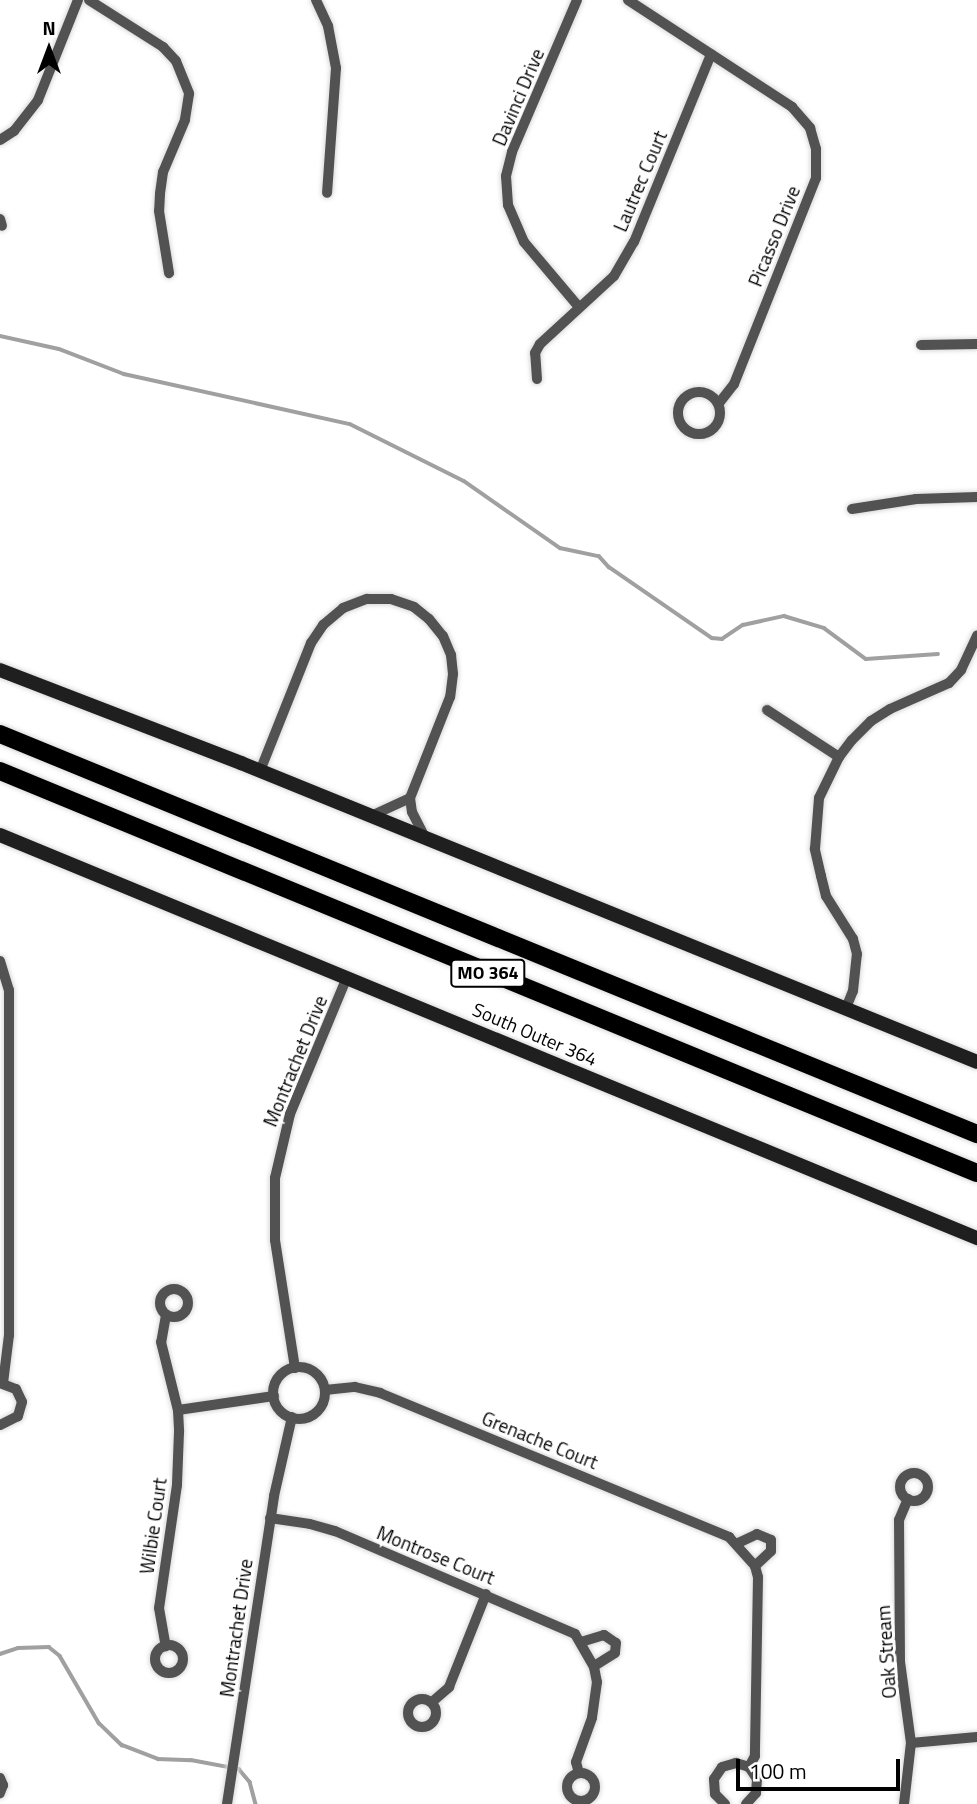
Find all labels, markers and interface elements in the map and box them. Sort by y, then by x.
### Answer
text: N [42,13,56,42]
north arrow [14,14,84,84]
street label: Davinci Drive [487,45,549,149]
street label: Lautrec Court [609,127,671,235]
street label: Picasso Drive [743,182,805,290]
road number: MO 364 [449,958,526,988]
street label: Montrachet Drive [258,992,332,1130]
street label: South Outer 364 [469,998,601,1070]
street label: Grenache Court [479,1406,601,1474]
street label: Wilbie Court [135,1476,171,1576]
street label: Montrose Court [374,1521,498,1589]
street label: Montrachet Drive [215,1557,257,1699]
street label: Oak Stream [871,1605,901,1699]
scale bar [739,1744,904,1788]
text: 100 m [749,1755,806,1787]

